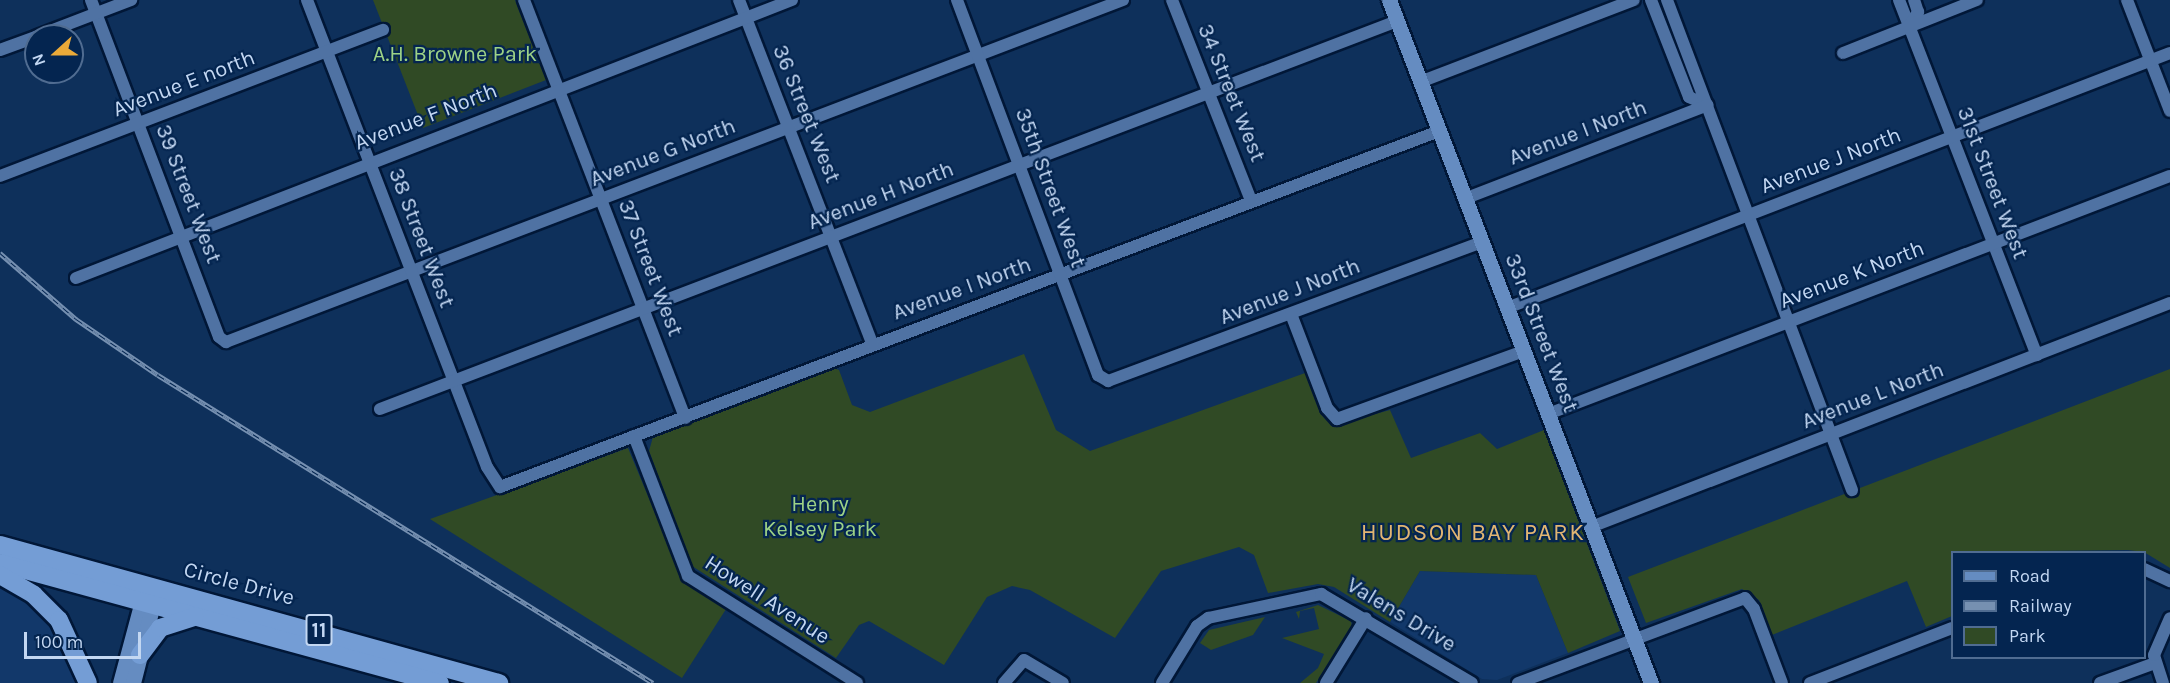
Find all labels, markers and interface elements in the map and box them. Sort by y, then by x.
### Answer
street label: 34 Street West [1191,20,1271,166]
north arrow [24,24,84,84]
street label: 36 Street West [766,41,846,187]
park label: A.H. Browne Park [373,42,537,68]
street label: Avenue E north [109,45,259,123]
text: N [28,51,50,69]
street label: Avenue F North [351,78,501,156]
street label: Avenue I North [1505,95,1651,171]
street label: 31st Street West [1951,103,2033,263]
street label: 35th Street West [1009,105,1091,271]
street label: Avenue G North [587,113,739,193]
street label: 39 Street West [149,121,227,267]
street label: Avenue J North [1757,122,1905,200]
street label: Avenue H North [804,156,958,236]
street label: 38 Street West [382,164,460,312]
street label: 37 Street West [612,196,688,340]
street label: Avenue K North [1776,235,1928,315]
street label: 33rd Street West [1499,250,1583,416]
street label: Avenue I North [889,252,1035,326]
street label: Avenue J North [1216,253,1364,331]
street label: Avenue L North [1798,357,1948,435]
park label: Henry Kelsey Park [763,491,877,542]
district label: HUDSON BAY PARK [1361,519,1585,547]
street label: Howell Avenue [699,550,835,650]
legend [1951,551,2146,659]
street label: Circle Drive [181,557,297,611]
text: Road [2009,565,2050,587]
street label: Valens Drive [1342,572,1460,658]
text: Railway [2009,595,2072,617]
road number: 11 [306,612,332,648]
scale bar [27,620,144,658]
text: Park [2009,625,2046,647]
text: 100 m [35,631,83,653]

